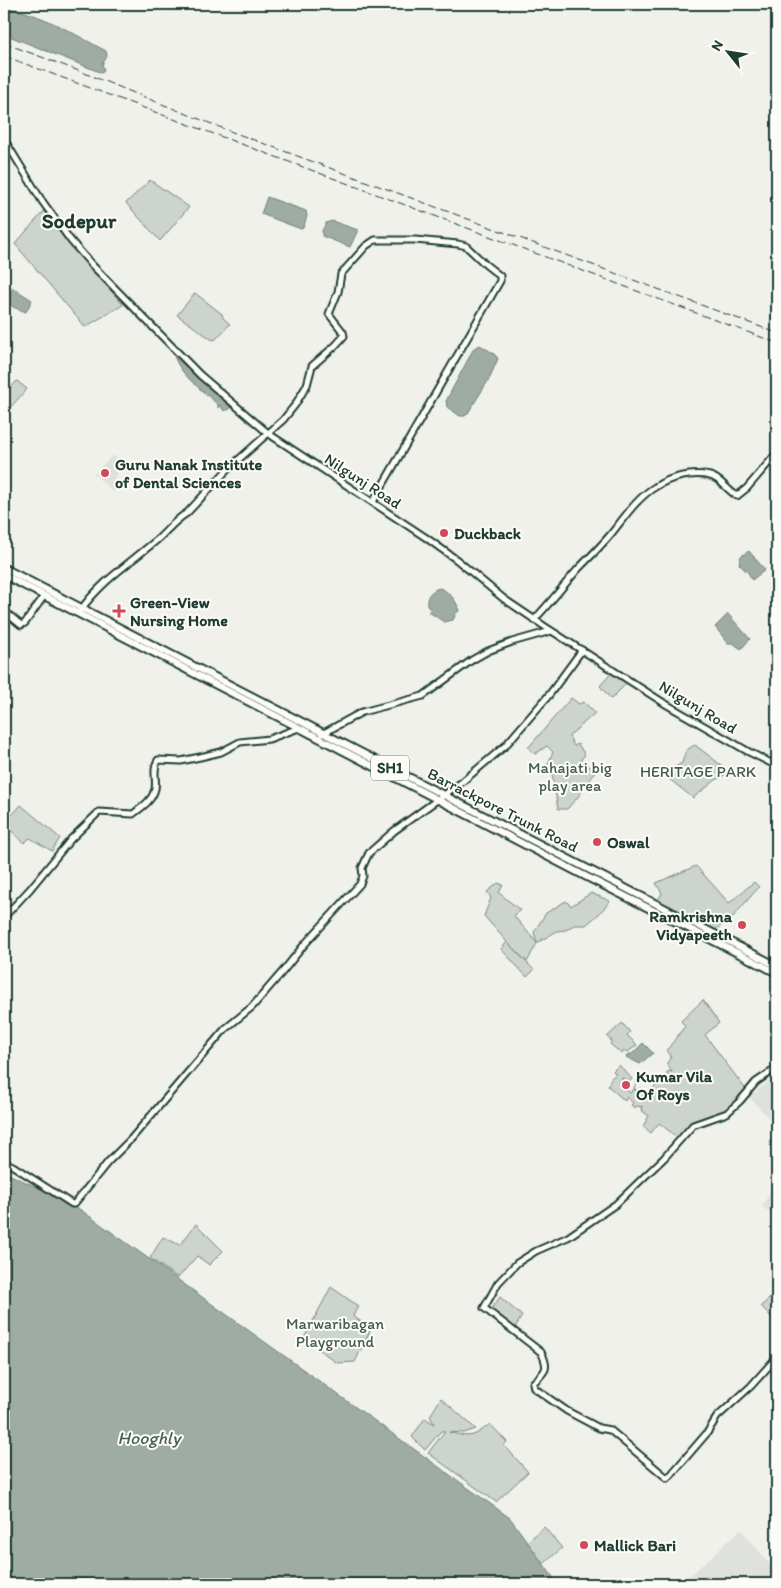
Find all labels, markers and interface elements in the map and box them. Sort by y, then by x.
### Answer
north arrow [704,28,754,78]
text: N [707,37,727,54]
district label: Sodepur [42,208,117,234]
street label: Nilgunj Road [321,449,405,513]
place label: Guru Nanak Institute of Dental Sciences [115,455,262,492]
marker: Guru Nanak Institute of Dental Sciences [99,467,111,479]
place label: Duckback [454,524,522,543]
marker: Duckback [438,527,450,539]
place label: Green-View Nursing Home [130,593,228,631]
marker: Green-View Nursing Home [112,604,126,618]
street label: Nilgunj Road [656,676,741,738]
road number: SH1 [371,756,409,780]
park label: Mahajati big play area [528,758,613,795]
park label: HERITAGE PARK [640,762,757,781]
street label: Barrackpore Trunk Road [424,764,582,856]
place label: Oswal [607,833,650,852]
marker: Oswal [591,836,603,848]
place label: Ramkrishna Vidyapeeth [649,907,733,945]
marker: Ramkrishna Vidyapeeth [736,919,748,931]
place label: Kumar Vila Of Roys [636,1067,713,1105]
marker: Kumar Vila Of Roys [620,1079,632,1091]
park label: Marwaribagan Playground [286,1314,384,1351]
water label: Hooghly [118,1427,183,1449]
place label: Mallick Bari [594,1536,676,1555]
marker: Mallick Bari [578,1539,590,1551]

